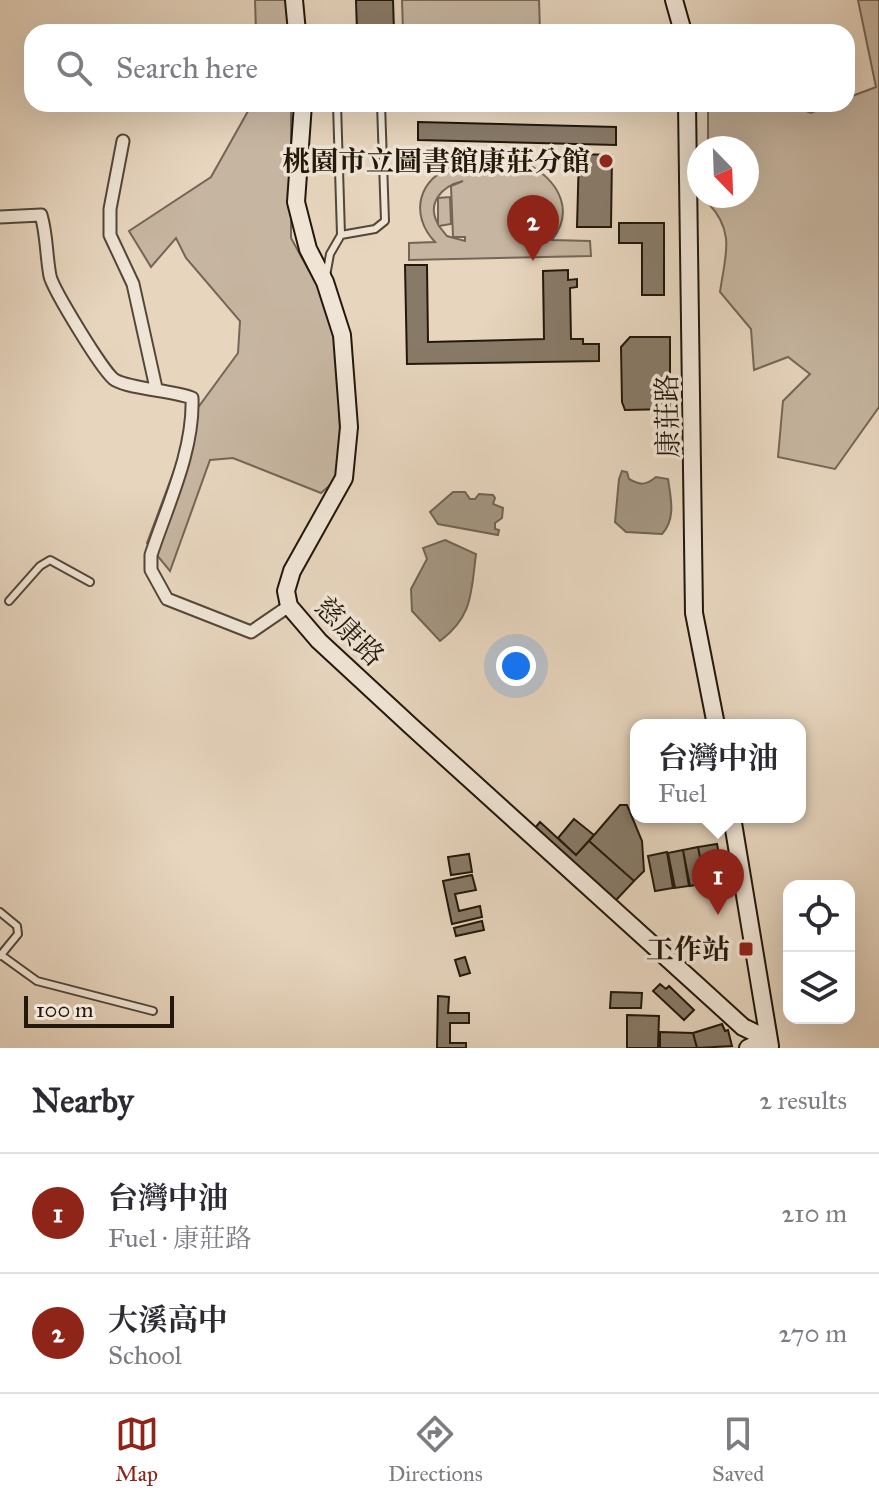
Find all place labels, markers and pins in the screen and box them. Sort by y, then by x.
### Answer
place label: 桃園市立圖書館康莊分館 [282,144,590,179]
marker: 桃園市立圖書館康莊分館 [597,152,615,170]
pin: 2 [507,195,559,261]
pin: 1 [692,849,744,915]
place label: 工作站 [646,932,730,967]
marker: 工作站 [737,940,755,958]

